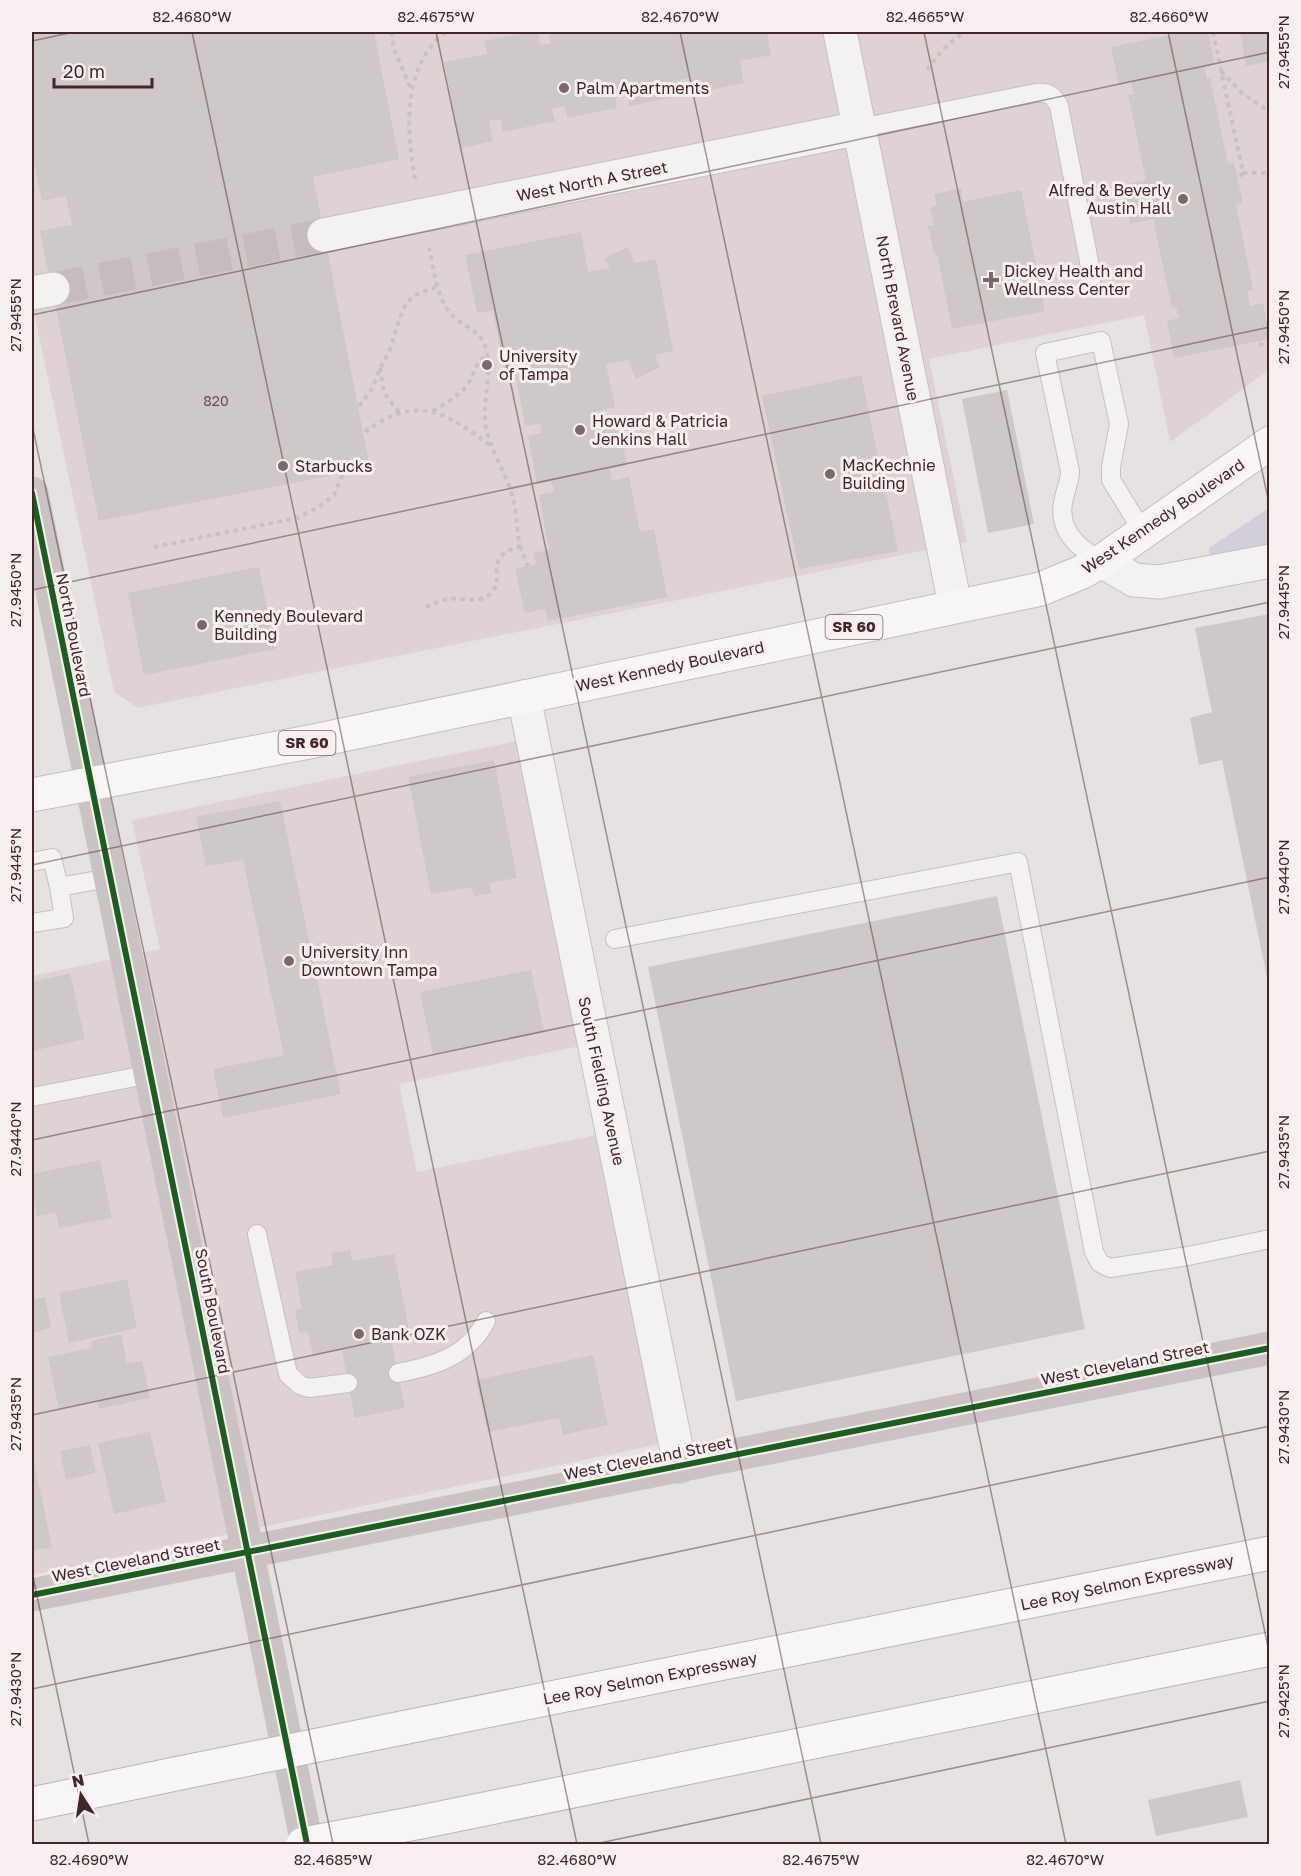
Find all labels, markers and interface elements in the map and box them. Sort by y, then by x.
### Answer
text: 82.4680°W [152,7,232,25]
text: 82.4675°W [397,7,475,25]
text: 82.4670°W [641,7,719,25]
text: 82.4665°W [886,7,964,25]
text: 82.4660°W [1129,7,1209,25]
text: 27.9455°N [1274,15,1292,89]
scale bar [54,51,152,89]
text: 20 m [63,60,105,82]
place label: Palm Apartments [576,78,709,98]
marker: Palm Apartments [557,81,571,95]
street label: West North A Street [515,157,669,205]
place label: Alfred & Beverly Austin Hall [1048,180,1171,218]
marker: Alfred & Beverly Austin Hall [1176,192,1190,206]
street label: North Brevard Avenue [872,234,924,402]
place label: Dickey Health and Wellness Center [1004,261,1143,299]
marker: Dickey Health and Wellness Center [982,271,1000,289]
text: 27.9455°N [6,278,24,352]
text: 27.9450°N [1274,290,1292,364]
place label: University of Tampa [499,346,577,384]
marker: University of Tampa [480,358,494,372]
house number: 820 [203,392,229,409]
place label: Howard & Patricia Jenkins Hall [592,411,728,449]
marker: Howard & Patricia Jenkins Hall [573,423,587,437]
street label: West Kennedy Boulevard [1078,454,1248,578]
place label: MacKechnie Building [842,455,936,493]
place label: Starbucks [295,456,372,476]
marker: Starbucks [276,459,290,473]
marker: MacKechnie Building [823,467,837,481]
text: 27.9450°N [6,553,24,627]
text: 27.9445°N [1274,565,1292,639]
street label: North Boulevard [52,571,96,699]
place label: Kennedy Boulevard Building [214,606,363,644]
road number: SR 60 [826,615,882,639]
marker: Kennedy Boulevard Building [195,618,209,632]
street label: West Kennedy Boulevard [574,636,766,696]
road number: SR 60 [278,731,336,755]
text: 27.9445°N [6,828,24,902]
text: 27.9440°N [1274,839,1292,915]
place label: University Inn Downtown Tampa [301,942,437,980]
marker: University Inn Downtown Tampa [282,954,296,968]
street label: South Fielding Avenue [574,995,630,1167]
text: 27.9440°N [6,1101,24,1177]
text: 27.9435°N [1274,1115,1292,1189]
street label: South Boulevard [191,1247,235,1375]
place label: Bank OZK [371,1324,446,1344]
marker: Bank OZK [352,1327,366,1341]
street label: West Cleveland Street [1039,1337,1211,1389]
text: 27.9435°N [6,1377,24,1451]
text: 27.9430°N [1274,1390,1292,1464]
street label: West Cleveland Street [562,1432,734,1484]
street label: West Cleveland Street [50,1534,222,1586]
street label: Lee Roy Selmon Expressway [1018,1550,1236,1614]
street label: Lee Roy Selmon Expressway [541,1647,759,1709]
text: 27.9430°N [6,1652,24,1726]
text: 27.9425°N [1274,1664,1292,1738]
north arrow [51,1765,111,1825]
text: N [70,1769,86,1791]
text: 82.4690°W [49,1850,129,1868]
text: 82.4685°W [294,1850,372,1868]
text: 82.4680°W [537,1850,617,1868]
text: 82.4675°W [782,1850,860,1868]
text: 82.4670°W [1026,1850,1104,1868]

